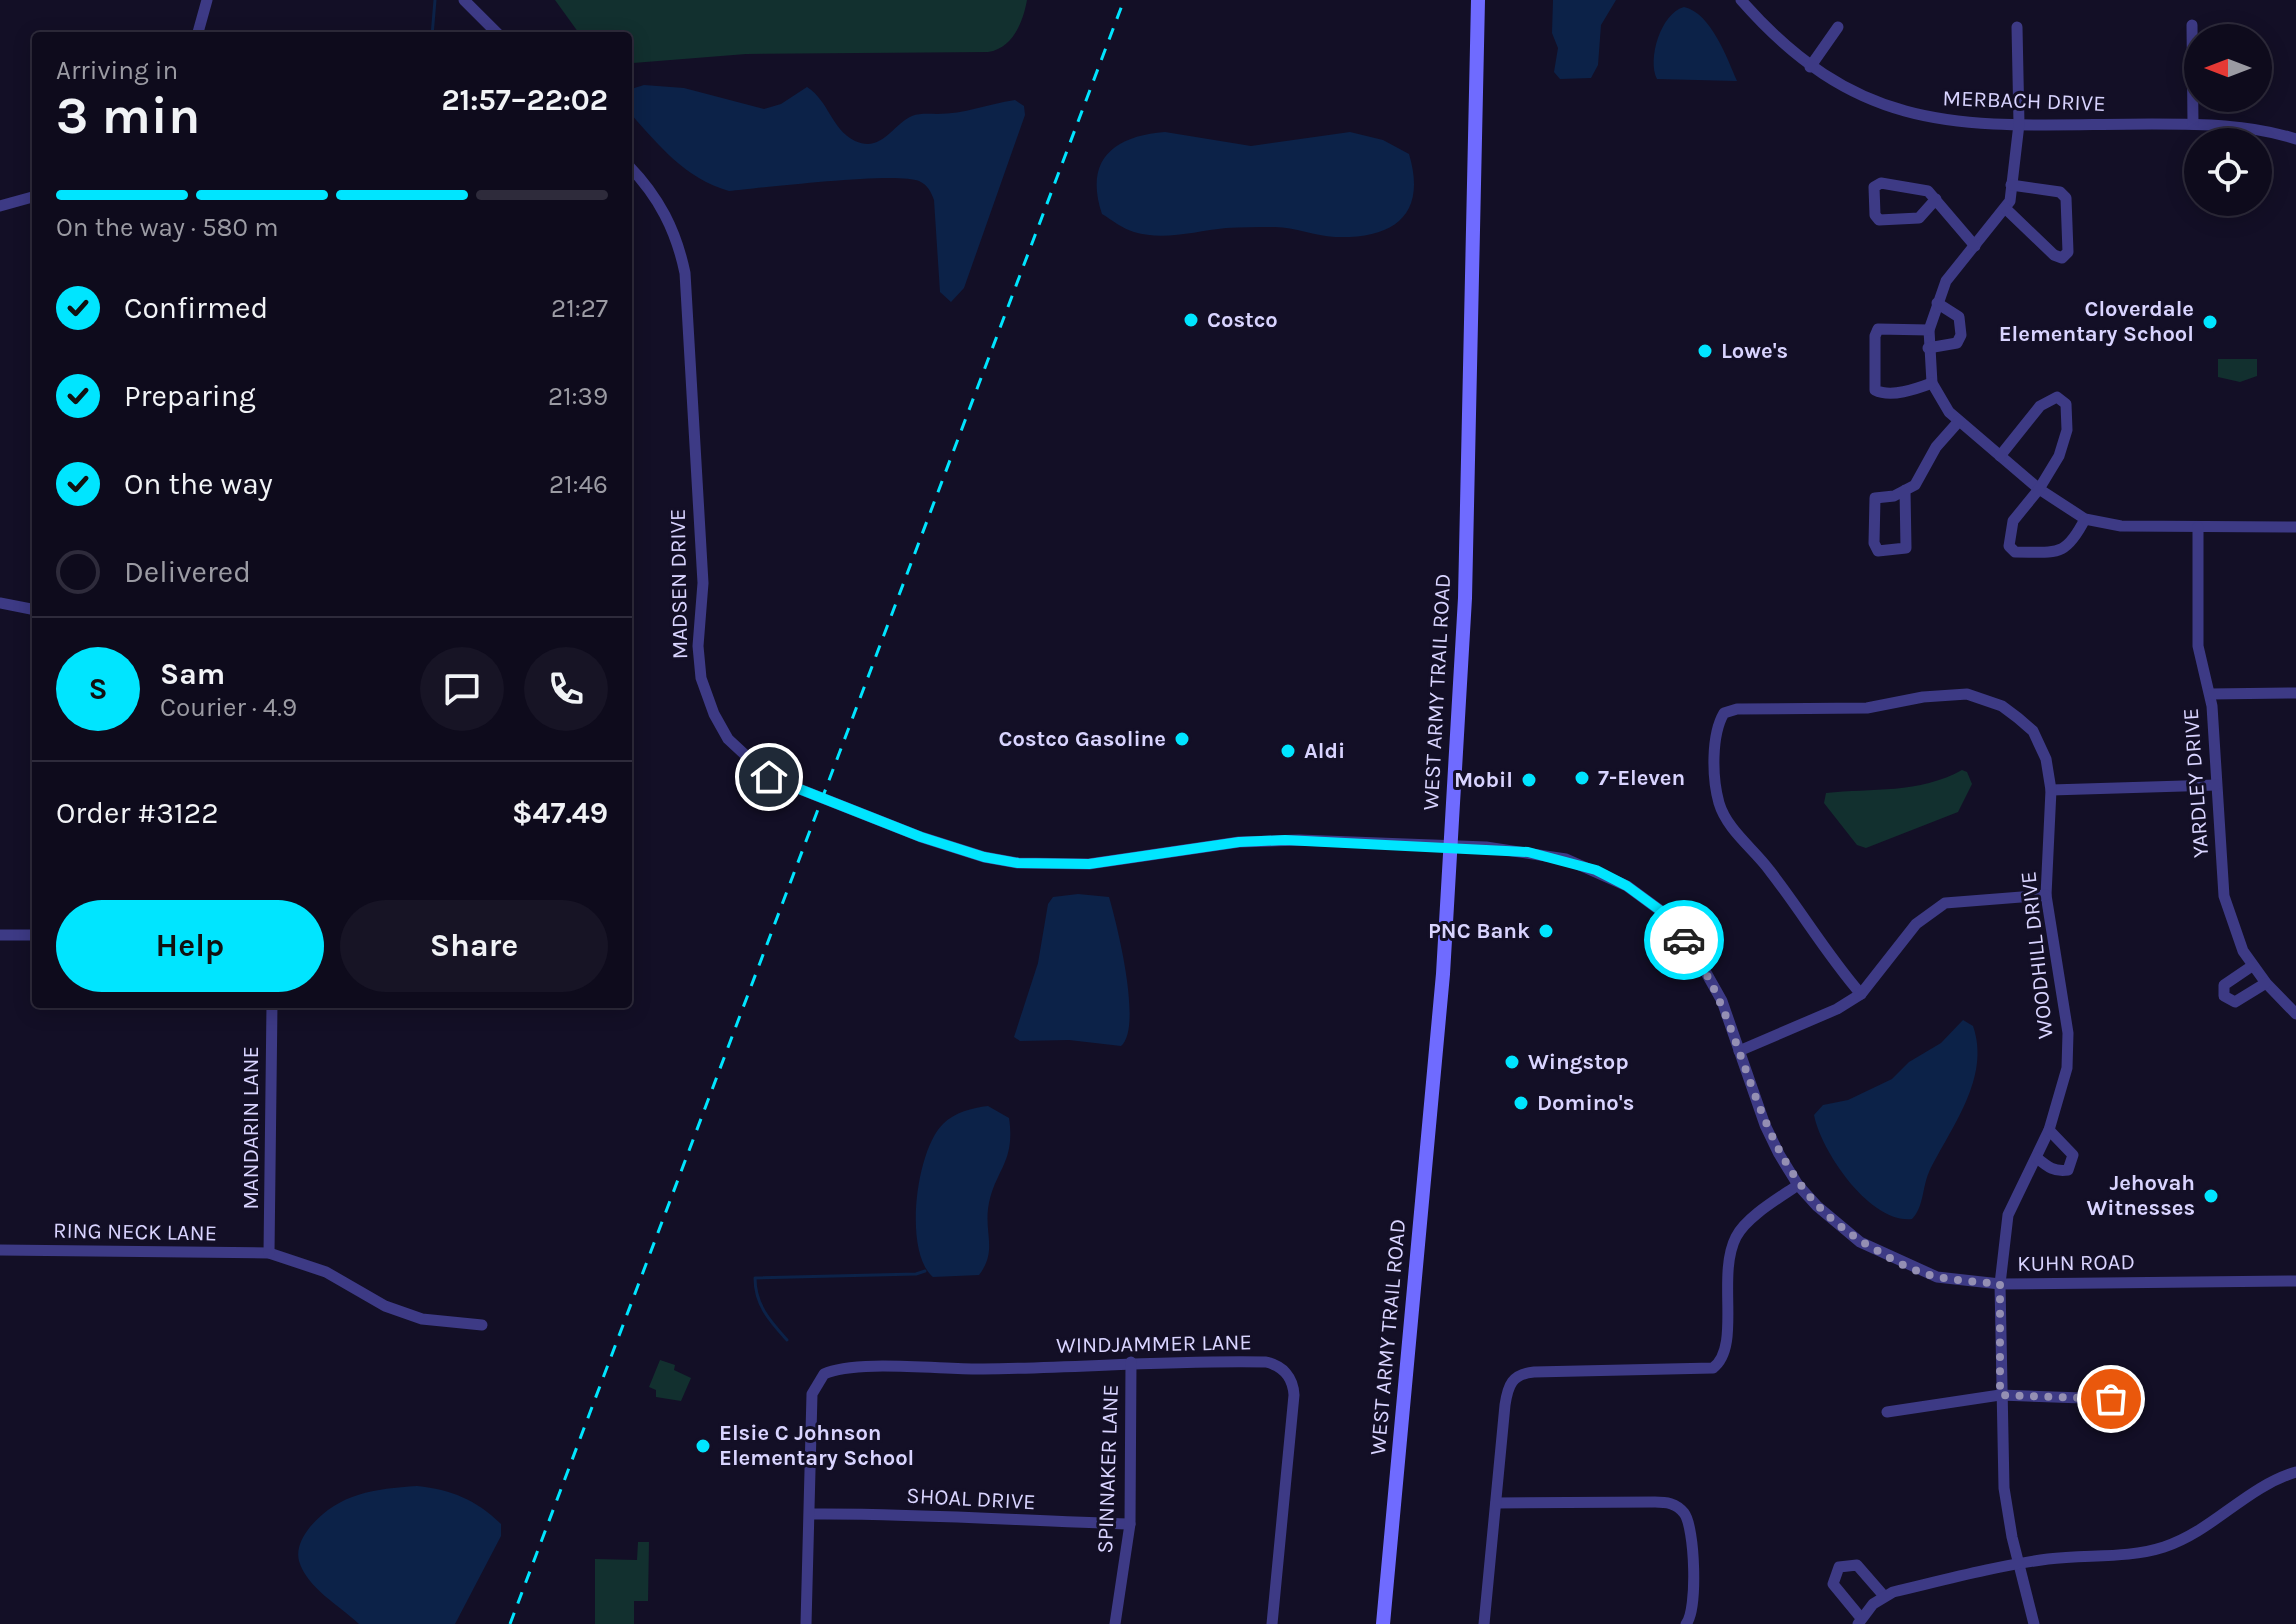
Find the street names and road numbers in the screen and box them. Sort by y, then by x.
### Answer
street label: MERBACH DRIVE [1942,85,2106,117]
street label: MADSEN DRIVE [665,508,693,660]
street label: WEST ARMY TRAIL ROAD [1418,573,1456,811]
street label: YARDLEY DRIVE [2178,707,2214,859]
street label: WOODHILL DRIVE [2015,870,2059,1040]
street label: MANDARIN LANE [238,1046,264,1210]
street label: RING NECK LANE [53,1218,217,1246]
street label: WEST ARMY TRAIL ROAD [1365,1218,1411,1456]
street label: KUHN ROAD [2017,1249,2135,1277]
street label: WINDJAMMER LANE [1056,1329,1252,1359]
street label: SPINNAKER LANE [1092,1384,1124,1554]
street label: SHOAL DRIVE [906,1483,1036,1515]

